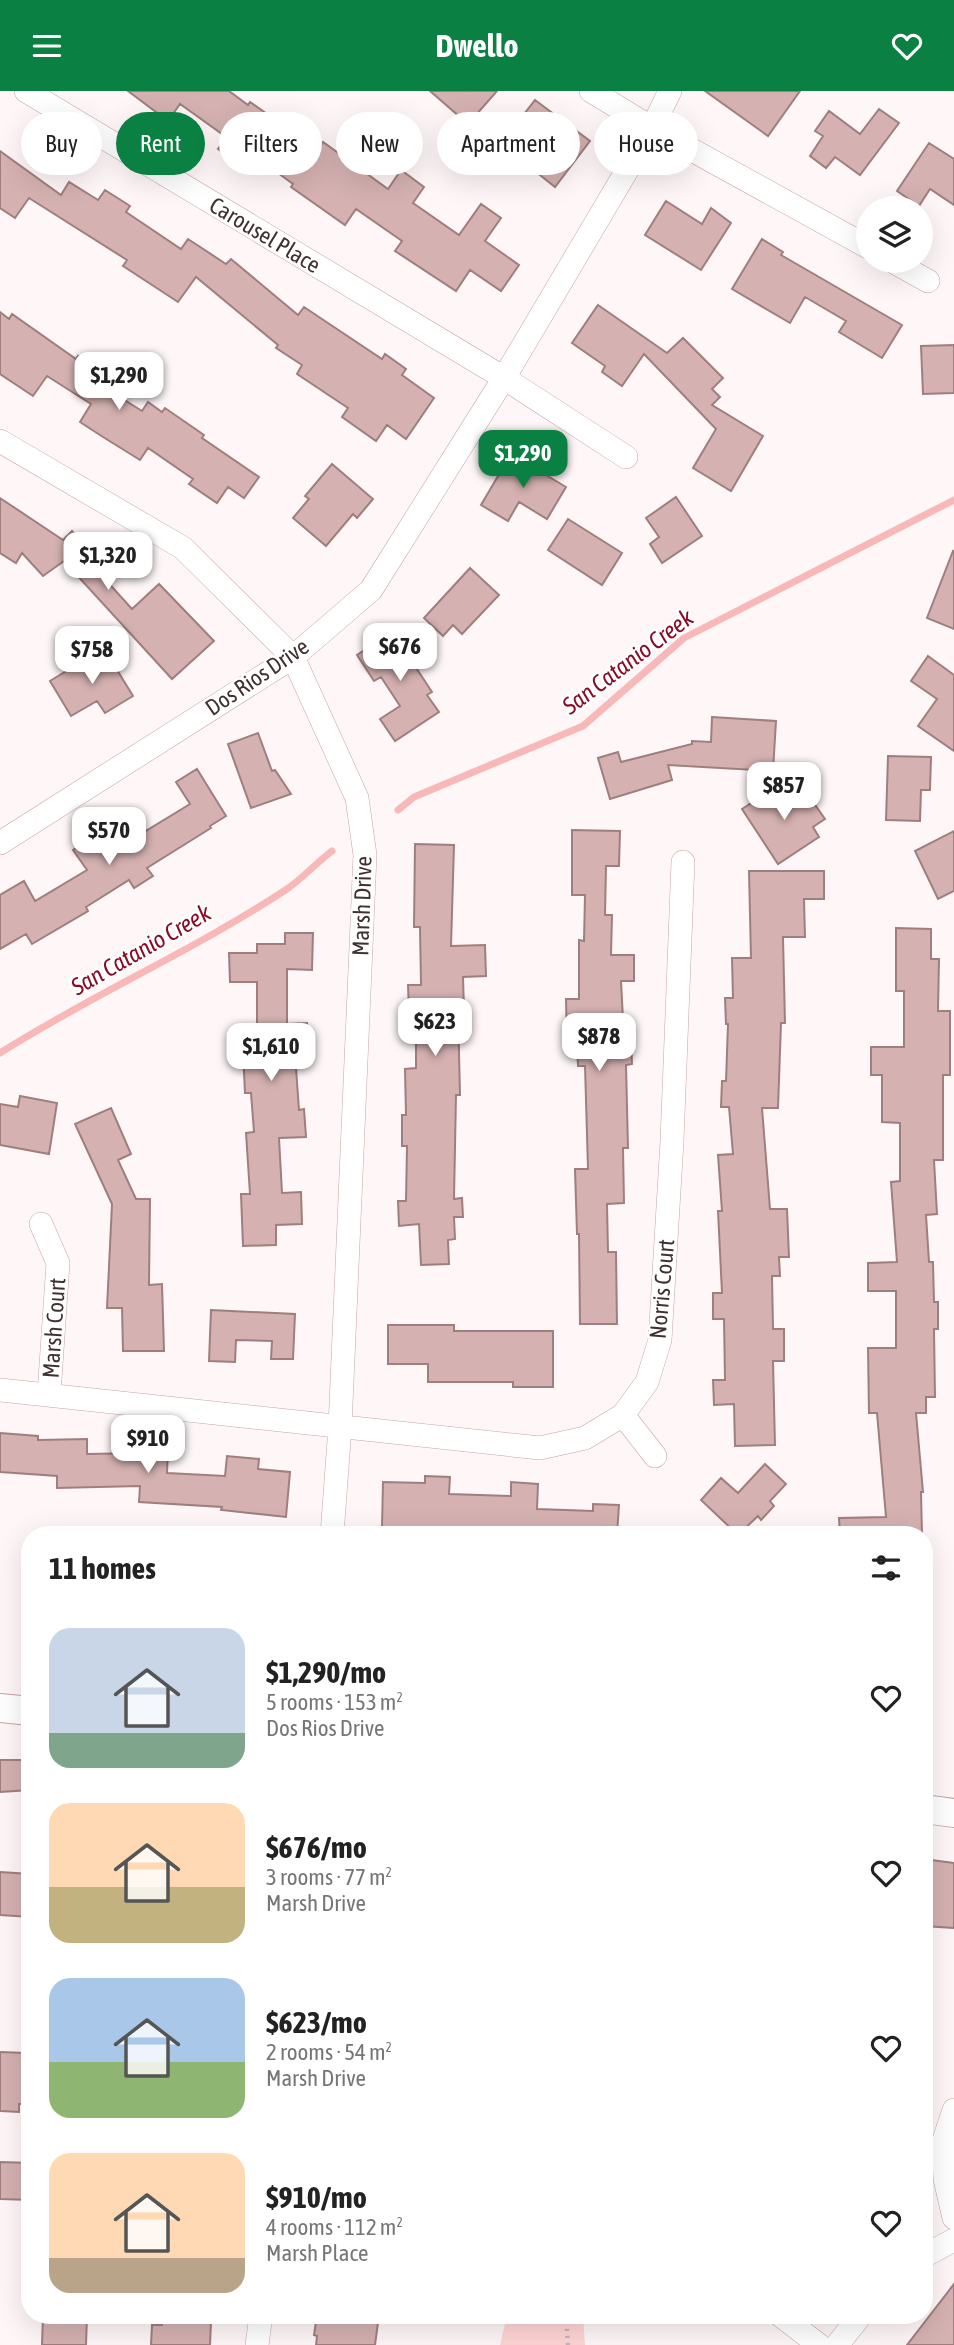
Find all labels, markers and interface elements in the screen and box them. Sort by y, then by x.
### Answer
icon: menu [28,27,66,65]
text: Dwello [436,27,518,64]
icon: heart [888,27,926,65]
chip: Buy [21,112,102,175]
chip: Rent [116,112,205,175]
chip: Filters [219,112,322,175]
chip: New [336,112,423,175]
chip: Apartment [437,112,580,175]
chip: House [594,112,698,175]
street label: Carousel Place [205,192,325,278]
map controls [856,196,933,273]
button: layers [856,196,933,273]
pin: $1,290 [62,353,176,412]
text: $1,290 [91,362,148,388]
pin: $1,290 [466,431,580,490]
text: $1,290 [495,440,552,466]
pin: $1,320 [51,533,165,592]
text: $1,320 [80,542,137,568]
water label: San Catanio Creek [556,603,699,720]
pin: $676 [359,623,441,683]
pin: $758 [51,627,133,686]
street label: Dos Rios Drive [201,633,313,721]
text: $676 [379,633,421,659]
text: $758 [71,636,113,662]
pin: $857 [743,763,825,822]
text: $857 [763,772,805,798]
pin: $570 [68,807,150,867]
text: $570 [88,817,130,843]
street label: Marsh Drive [347,856,377,956]
water label: San Catanio Creek [65,898,216,1001]
pin: $623 [394,999,476,1058]
text: $623 [414,1008,456,1034]
pin: $878 [558,1013,640,1073]
pin: $1,610 [214,1023,328,1083]
text: $878 [578,1023,620,1049]
text: $1,610 [243,1033,300,1059]
street label: Norris Court [645,1238,679,1340]
street label: Marsh Court [38,1277,70,1379]
pin: $910 [107,1415,189,1475]
text: $910 [127,1425,169,1451]
icon: filters [867,1549,905,1587]
text: 11 homes [49,1551,156,1585]
text: $1,290/mo [266,1655,386,1689]
icon: home [105,1656,189,1740]
icon: heart [867,1679,905,1717]
text: 5 rooms · 153 m² [266,1689,403,1715]
text: Dos Rios Drive [266,1715,384,1741]
text: $676/mo [266,1830,367,1864]
icon: home [105,1831,189,1915]
icon: heart [867,1854,905,1892]
text: 3 rooms · 77 m² [266,1864,392,1890]
text: Marsh Drive [266,1890,366,1916]
text: $623/mo [266,2005,367,2039]
icon: home [105,2006,189,2090]
icon: heart [867,2029,905,2067]
text: 2 rooms · 54 m² [266,2039,392,2065]
text: Marsh Drive [266,2065,366,2091]
text: $910/mo [266,2180,367,2214]
icon: home [105,2181,189,2265]
icon: heart [867,2204,905,2242]
text: 4 rooms · 112 m² [266,2214,403,2240]
text: Marsh Place [266,2240,368,2266]

